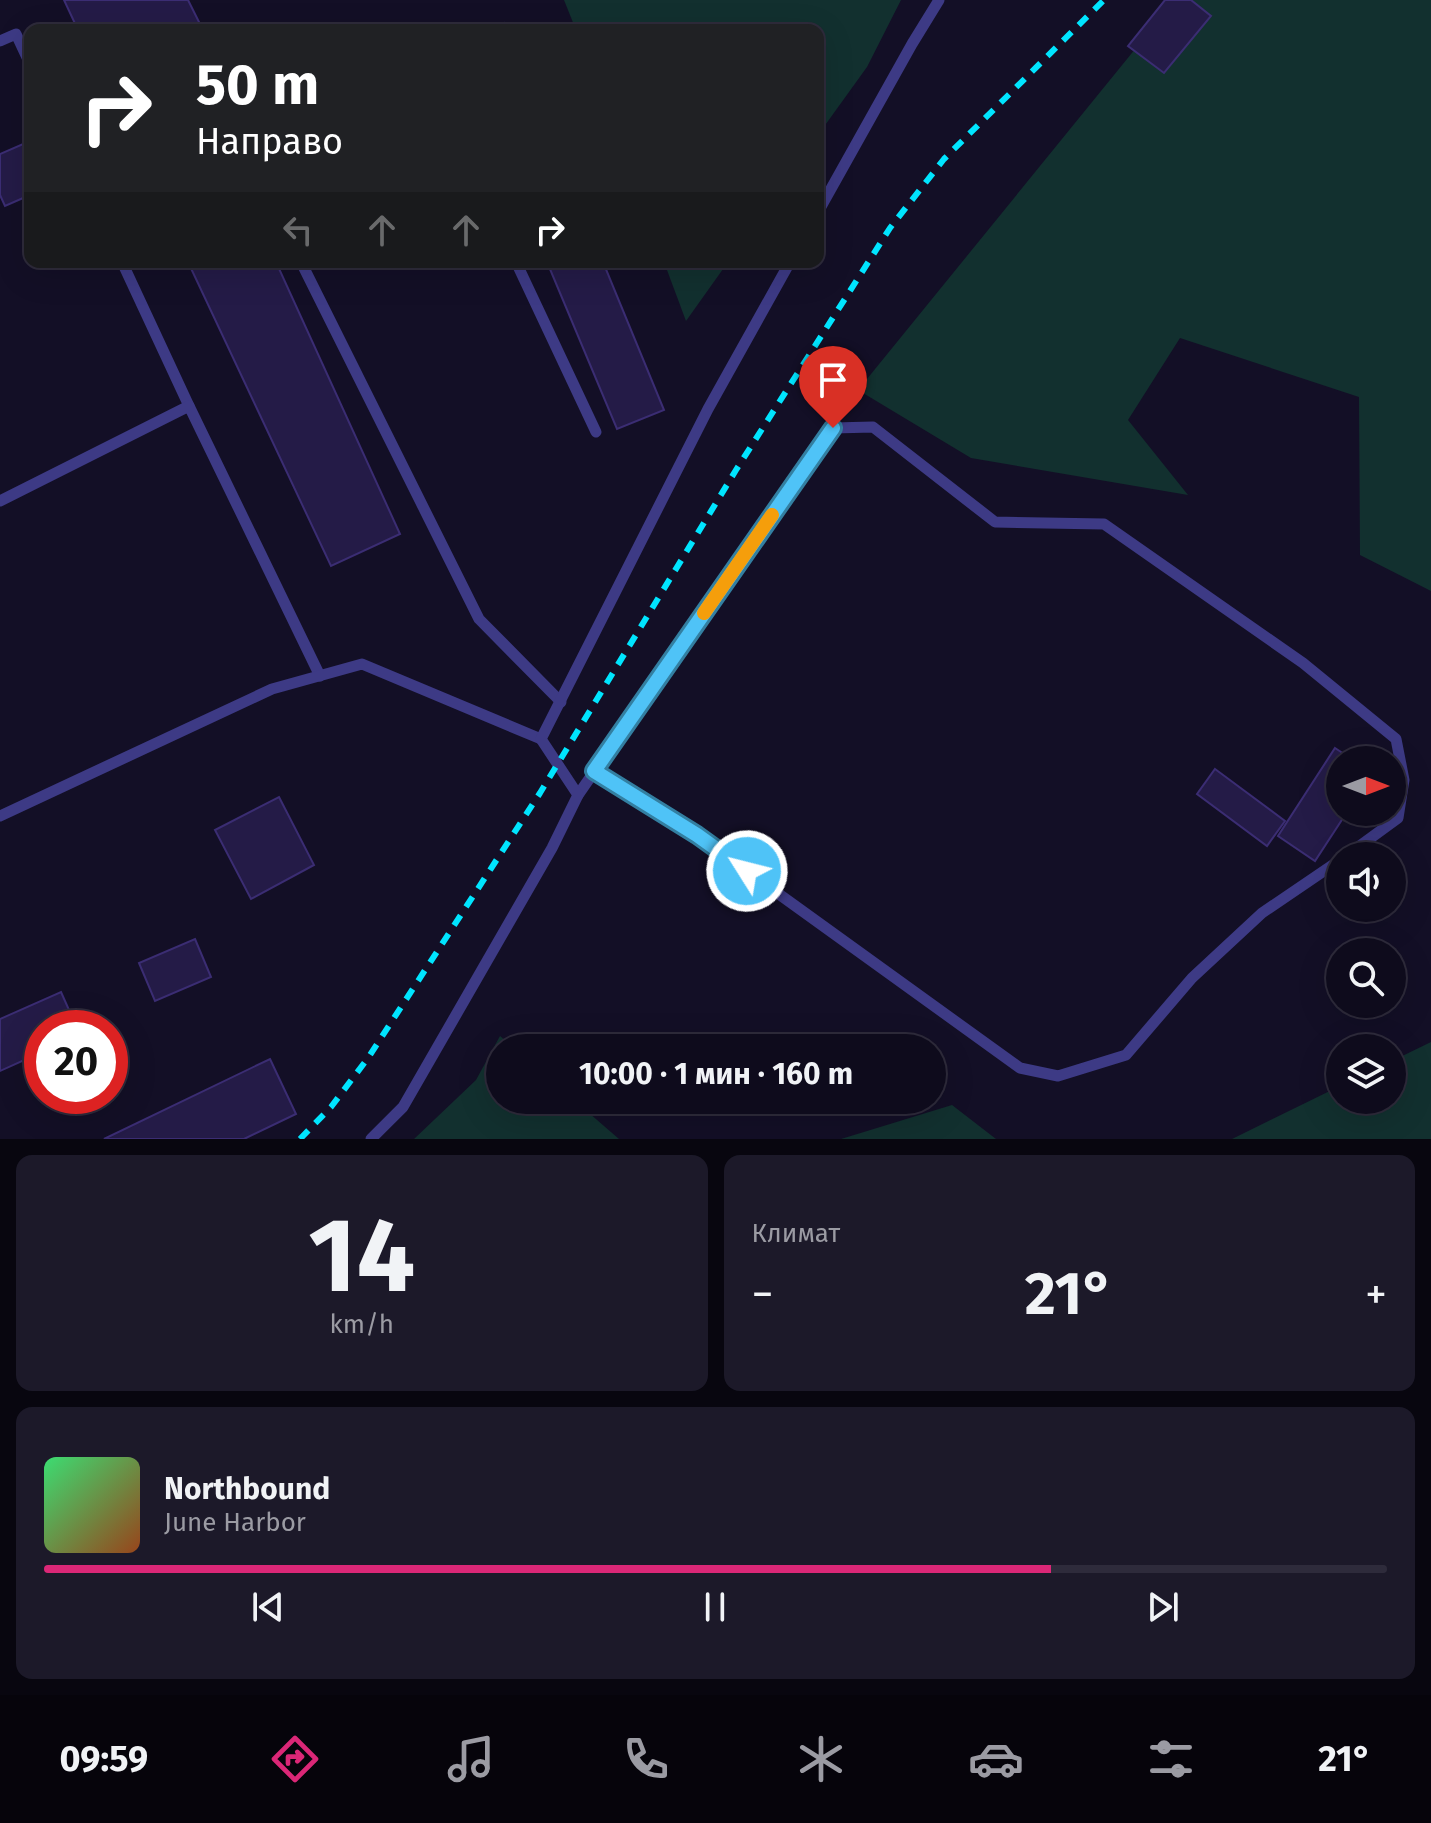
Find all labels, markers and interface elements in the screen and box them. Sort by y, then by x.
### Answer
text: 50 m [196,52,319,119]
icon: right [64,56,168,160]
text: Направо [196,120,343,164]
icon: left [276,208,320,252]
icon: ahead [360,208,404,252]
icon: ahead [444,208,488,252]
icon: right [528,208,572,252]
pin [799,346,867,428]
icon: arrive [811,358,855,402]
north arrow [1326,746,1406,826]
map controls [1326,746,1406,1114]
position arrow [705,829,789,913]
button: sound [1326,842,1406,922]
button: search [1326,938,1406,1018]
speed limit sign: 20 [24,1010,128,1114]
button: layers [1326,1034,1406,1114]
text: 10:00 · 1 мин · 160 m [579,1056,853,1092]
text: 14 [308,1194,415,1319]
text: Климат [752,1218,840,1249]
text: 21° [1025,1258,1114,1330]
text: − [752,1268,774,1321]
text: + [1365,1268,1387,1321]
text: km/h [330,1309,394,1340]
text: Northbound [164,1471,330,1507]
text: June Harbor [164,1507,306,1538]
icon: previous [246,1585,290,1629]
icon: pause [693,1585,737,1629]
icon: next [1141,1585,1185,1629]
icon: directions [267,1731,323,1787]
icon: music [443,1731,499,1787]
icon: phone [618,1731,674,1787]
icon: climate [793,1731,849,1787]
icon: car [968,1731,1024,1787]
icon: filters [1143,1731,1199,1787]
text: 09:59 [60,1737,148,1781]
text: 21° [1318,1737,1371,1781]

